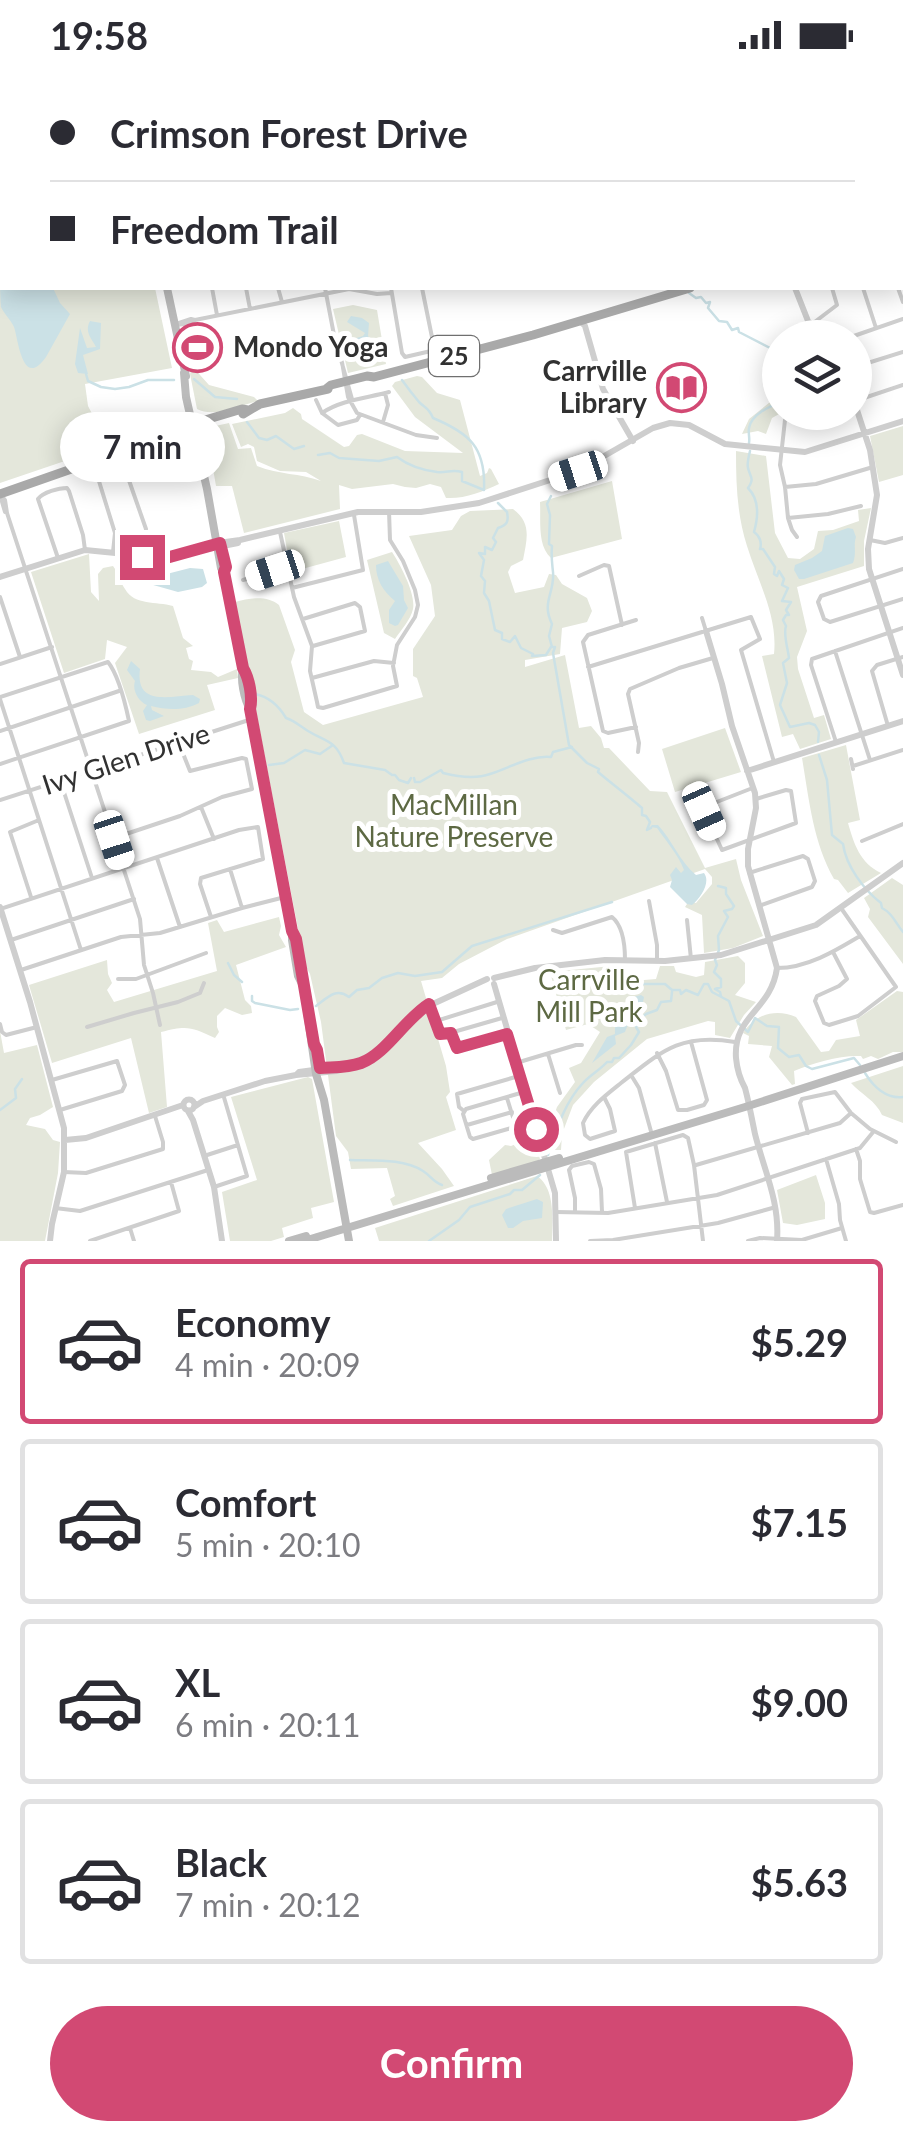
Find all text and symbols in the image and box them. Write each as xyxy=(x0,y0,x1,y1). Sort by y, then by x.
text: 19:58 xyxy=(50,12,148,58)
text: Crimson Forest Drive xyxy=(110,110,468,156)
text: Freedom Trail xyxy=(110,206,339,252)
map controls xyxy=(762,320,872,430)
button: layers xyxy=(762,320,872,430)
sports icon: Mondo Yoga xyxy=(172,321,224,373)
place label: Mondo Yoga xyxy=(233,329,389,363)
road number: 25 xyxy=(429,336,479,376)
place label: Carrville Library xyxy=(543,353,647,419)
library icon: Carrville Library xyxy=(656,361,708,413)
callout: 7 min xyxy=(59,412,224,482)
text: 7 min xyxy=(103,427,182,466)
car xyxy=(545,447,611,495)
route end xyxy=(120,535,165,580)
car xyxy=(242,546,308,594)
street label: Ivy Glen Drive xyxy=(38,715,214,801)
car xyxy=(678,777,730,845)
park label: MacMillan Nature Preserve xyxy=(355,787,553,853)
car xyxy=(90,807,138,873)
park label: Carrville Mill Park xyxy=(535,962,644,1028)
route start xyxy=(514,1107,559,1152)
icon: car xyxy=(55,1297,145,1387)
text: Economy xyxy=(175,1299,330,1345)
text: $5.29 xyxy=(751,1319,848,1365)
text: 4 min · 20:09 xyxy=(175,1345,361,1384)
icon: car xyxy=(55,1477,145,1567)
text: Comfort xyxy=(175,1479,316,1525)
text: $7.15 xyxy=(751,1499,848,1545)
text: 5 min · 20:10 xyxy=(175,1525,361,1564)
icon: car xyxy=(55,1657,145,1747)
text: XL xyxy=(175,1659,220,1705)
text: $9.00 xyxy=(751,1679,848,1725)
text: 6 min · 20:11 xyxy=(175,1705,361,1744)
icon: car xyxy=(55,1837,145,1927)
text: Black xyxy=(175,1839,267,1885)
text: $5.63 xyxy=(751,1859,848,1905)
text: 7 min · 20:12 xyxy=(175,1885,361,1924)
button: Confirm xyxy=(50,2006,853,2121)

